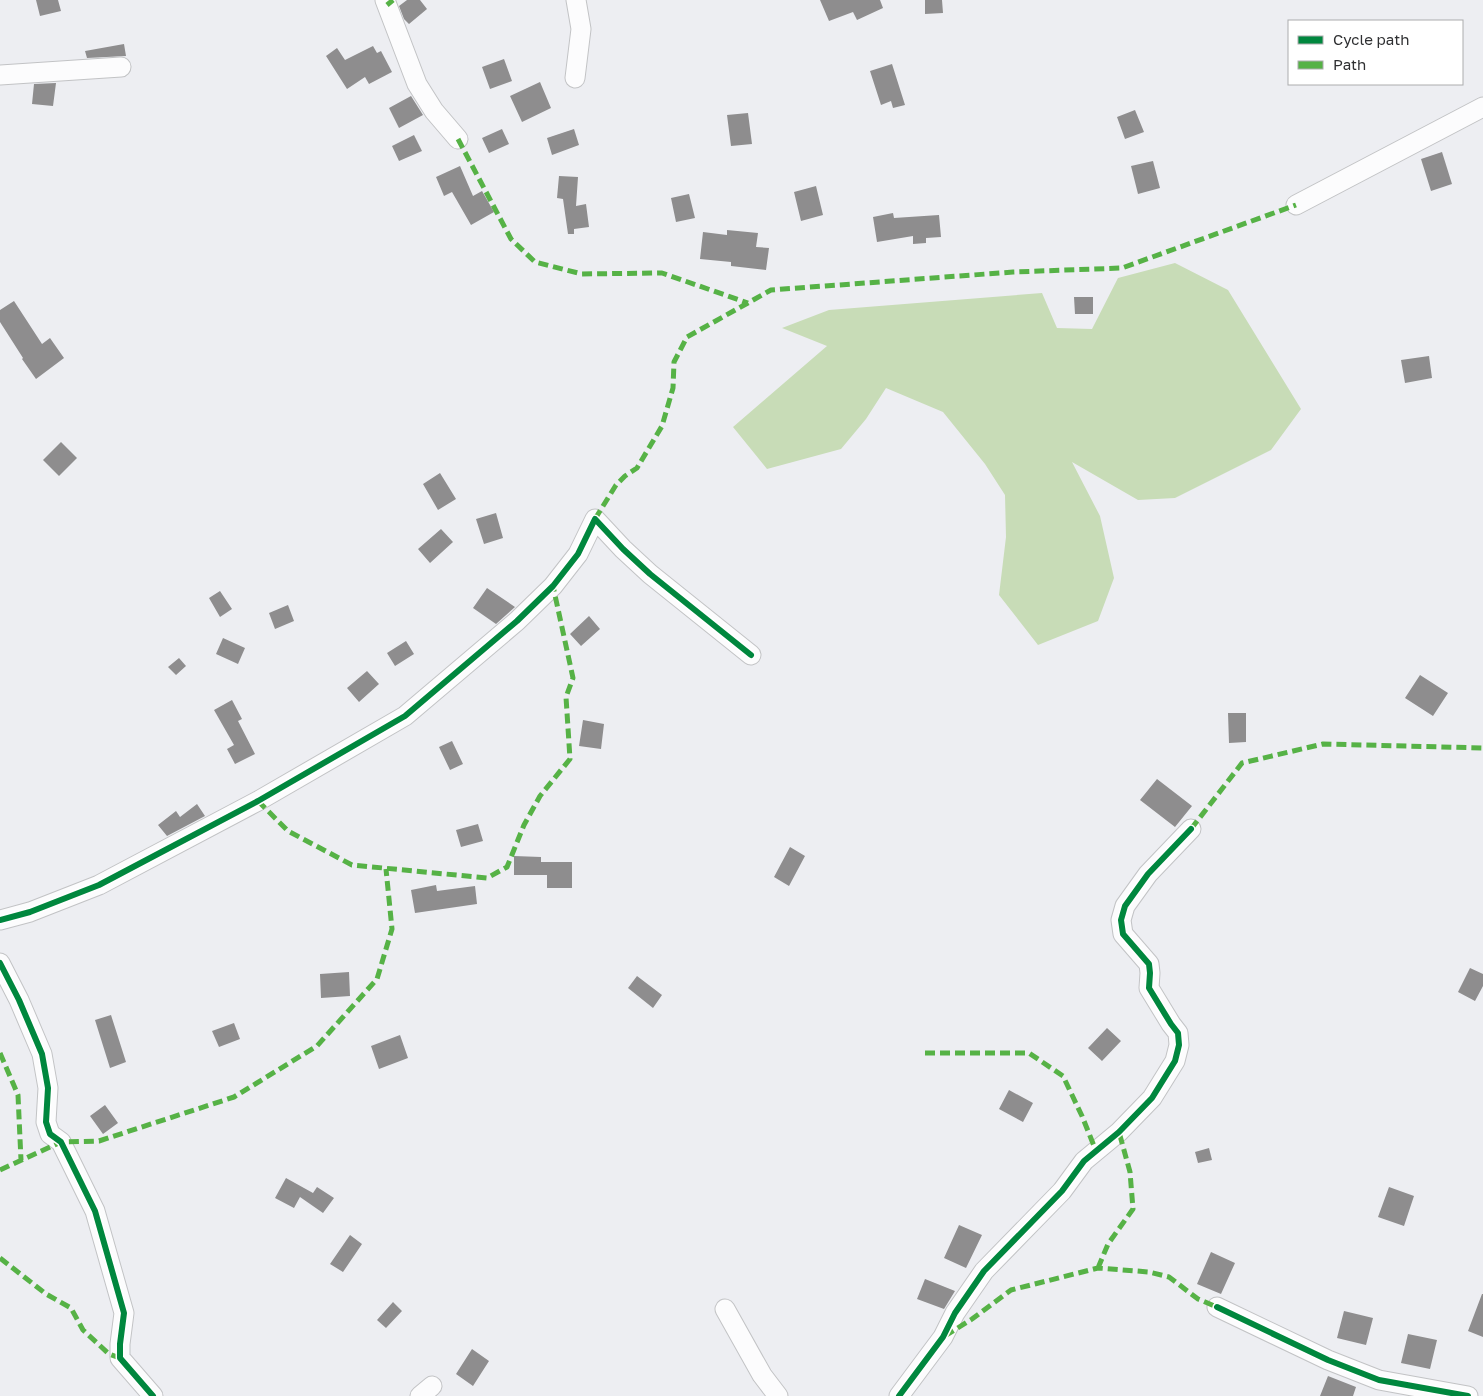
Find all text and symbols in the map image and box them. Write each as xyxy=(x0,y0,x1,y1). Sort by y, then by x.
legend xyxy=(1288,20,1463,85)
text: Cycle path xyxy=(1333,30,1409,48)
text: Path xyxy=(1333,55,1366,73)

